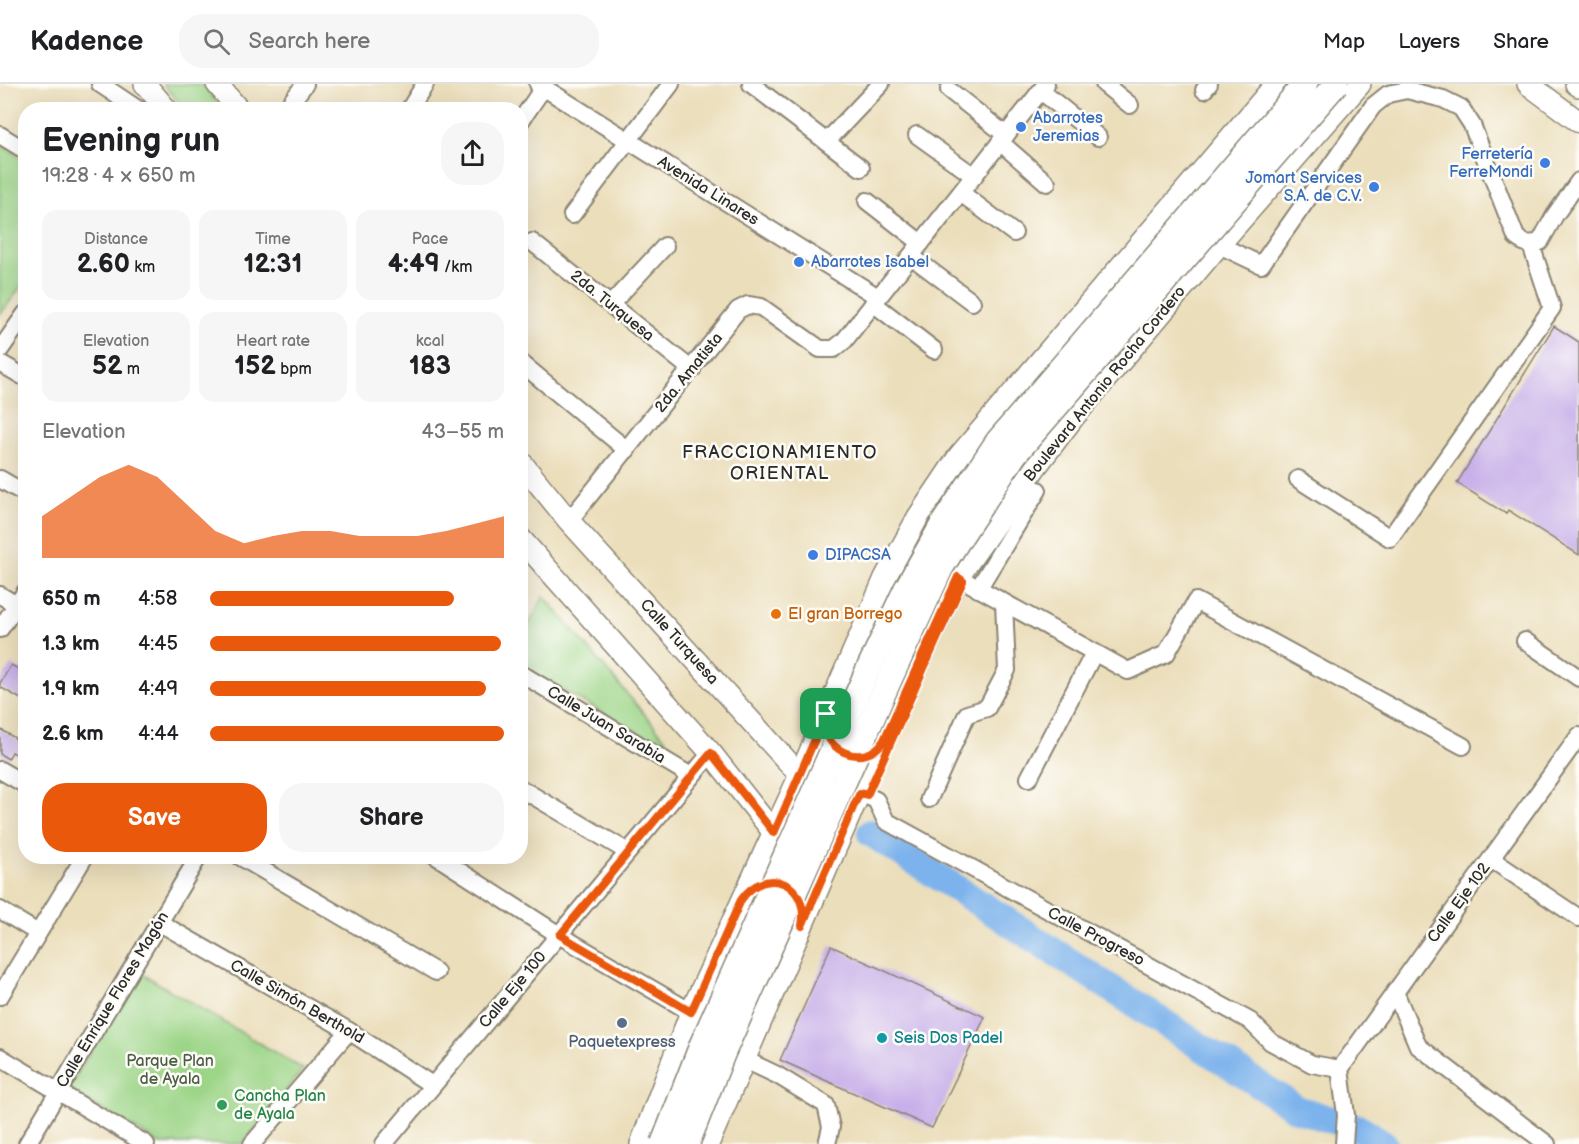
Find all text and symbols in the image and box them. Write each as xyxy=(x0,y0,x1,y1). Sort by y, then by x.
search box xyxy=(179,14,599,68)
text: Kadence xyxy=(30,25,143,58)
icon: search xyxy=(200,25,233,58)
text: Search here xyxy=(248,28,370,55)
text: Map xyxy=(1323,29,1365,54)
text: Layers xyxy=(1398,29,1460,54)
text: Share xyxy=(1493,29,1549,54)
place label: Abarrotes Jeremias xyxy=(1033,109,1103,146)
marker: Abarrotes Jeremias xyxy=(1014,120,1028,134)
text: Evening run xyxy=(42,121,220,161)
button: share xyxy=(441,122,504,185)
place label: Ferretería FerreMondi xyxy=(1449,145,1533,182)
street label: Avenida Linares xyxy=(654,152,762,230)
marker: Ferretería FerreMondi xyxy=(1538,156,1552,170)
text: 19:28 · 4 × 650 m xyxy=(42,164,196,188)
place label: Jomart Services S.A. de C.V. xyxy=(1245,169,1362,206)
marker: Jomart Services S.A. de C.V. xyxy=(1367,180,1381,194)
text: Distance xyxy=(84,230,148,249)
text: Time xyxy=(255,230,291,249)
text: Pace xyxy=(412,230,448,249)
text: 2.60 xyxy=(77,249,130,280)
text: 12:31 xyxy=(244,249,302,280)
text: 4:49 xyxy=(388,249,440,280)
place label: Abarrotes Isabel xyxy=(811,253,929,272)
marker: Abarrotes Isabel xyxy=(792,255,806,269)
text: km xyxy=(130,258,155,277)
text: /km xyxy=(440,258,472,277)
street label: 2da. Turquesa xyxy=(566,266,658,346)
street label: Boulevard Antonio Rocha Cordero xyxy=(1020,282,1190,486)
street label: 2da. Amatista xyxy=(651,329,727,417)
text: Elevation xyxy=(83,332,149,351)
text: Heart rate xyxy=(236,332,310,351)
text: kcal xyxy=(416,332,444,351)
text: 52 xyxy=(92,351,123,382)
text: 152 xyxy=(234,351,276,382)
text: 183 xyxy=(409,351,451,382)
text: m xyxy=(123,360,140,379)
text: bpm xyxy=(276,360,312,379)
text: Elevation xyxy=(42,420,125,444)
text: 43–55 m xyxy=(421,420,504,444)
district label: FRACCIONAMIENTO ORIENTAL xyxy=(682,442,878,484)
place label: DIPACSA xyxy=(825,546,891,565)
marker: DIPACSA xyxy=(806,548,820,562)
text: 650 m xyxy=(42,587,101,611)
text: 4:58 xyxy=(138,587,177,611)
street label: Calle Turquesa xyxy=(636,595,722,689)
place label: El gran Borrego xyxy=(788,605,903,624)
marker: El gran Borrego xyxy=(769,607,783,621)
text: 1.3 km xyxy=(42,632,99,656)
text: 4:45 xyxy=(138,632,178,656)
text: 1.9 km xyxy=(42,677,99,701)
text: 4:49 xyxy=(138,677,178,701)
street label: Calle Juan Sarabia xyxy=(543,682,669,768)
pin xyxy=(800,688,851,739)
icon: arrive xyxy=(809,697,842,730)
text: 2.6 km xyxy=(42,722,103,746)
text: 4:44 xyxy=(138,722,179,746)
button: Save xyxy=(42,783,267,852)
button: Share xyxy=(279,783,504,852)
street label: Calle Eje 102 xyxy=(1424,859,1495,947)
street label: Calle Progreso xyxy=(1044,903,1148,971)
street label: Calle Enrique Flores Magón xyxy=(53,909,173,1091)
street label: Calle Eje 100 xyxy=(475,948,551,1032)
street label: Calle Simón Berthold xyxy=(226,956,368,1048)
marker: Paquetexpress xyxy=(615,1016,629,1030)
place label: Seis Dos Padel xyxy=(894,1029,1003,1048)
marker: Seis Dos Padel xyxy=(875,1031,889,1045)
place label: Paquetexpress xyxy=(568,1033,676,1052)
park label: Parque Plan de Ayala xyxy=(126,1052,214,1089)
place label: Cancha Plan de Ayala xyxy=(234,1087,326,1124)
marker: Cancha Plan de Ayala xyxy=(215,1098,229,1112)

